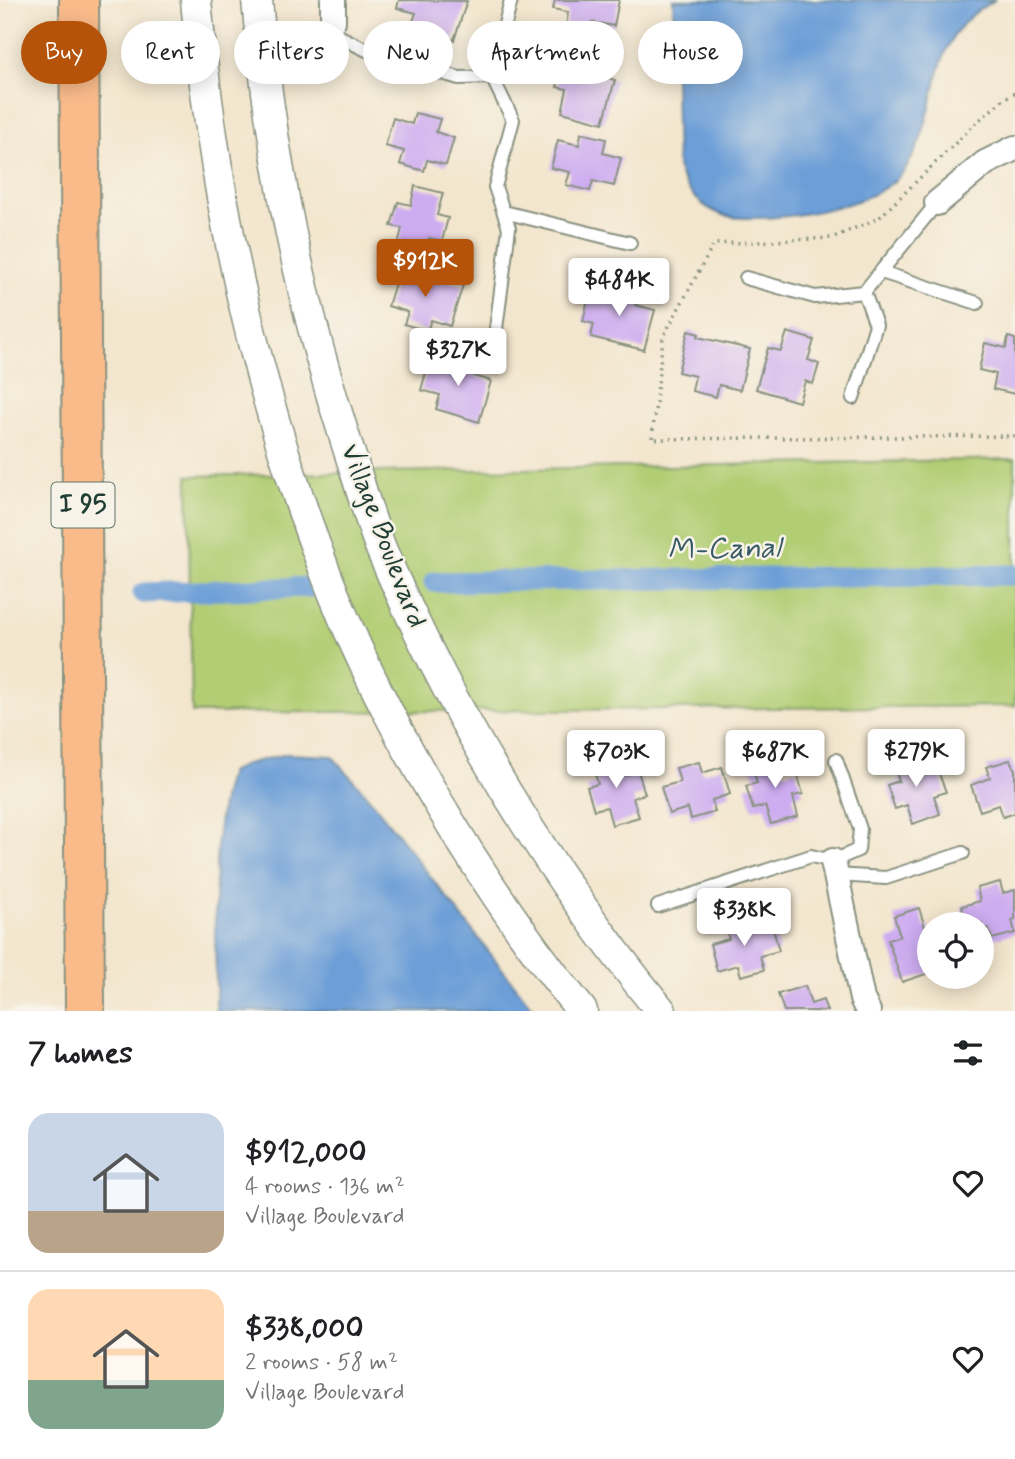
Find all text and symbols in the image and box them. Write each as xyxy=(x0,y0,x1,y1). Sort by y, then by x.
chip: Buy xyxy=(21,21,107,84)
chip: Rent xyxy=(121,21,220,84)
chip: Filters xyxy=(234,21,349,84)
chip: New xyxy=(363,21,453,84)
chip: Apartment xyxy=(467,21,624,84)
chip: House xyxy=(638,21,743,84)
pin: $912K xyxy=(376,240,474,299)
text: $912K xyxy=(393,247,457,277)
pin: $484K xyxy=(570,258,668,318)
text: $484K xyxy=(584,266,654,296)
pin: $327K xyxy=(409,328,507,388)
text: $327K xyxy=(425,336,491,366)
street label: Village Boulevard xyxy=(331,439,435,633)
road number: I 95 xyxy=(52,482,114,527)
water label: M-Canal xyxy=(667,528,785,569)
pin: $703K xyxy=(567,730,665,790)
pin: $687K xyxy=(726,730,824,790)
pin: $279K xyxy=(867,730,965,789)
text: $279K xyxy=(884,737,948,767)
text: $703K xyxy=(583,738,649,768)
text: $687K xyxy=(742,738,808,768)
pin: $338K xyxy=(695,888,793,948)
text: $338K xyxy=(713,896,775,926)
map controls xyxy=(917,912,994,989)
button: locate xyxy=(917,912,994,989)
text: 7 homes xyxy=(28,1034,133,1073)
icon: filters xyxy=(949,1034,987,1072)
text: $912,000 xyxy=(245,1133,367,1172)
icon: home xyxy=(84,1141,168,1225)
icon: heart xyxy=(949,1164,987,1202)
text: 4 rooms · 136 m² xyxy=(245,1172,405,1202)
text: Village Boulevard xyxy=(245,1202,404,1232)
text: $338,000 xyxy=(245,1309,364,1348)
icon: home xyxy=(84,1317,168,1401)
icon: heart xyxy=(949,1340,987,1378)
text: 2 rooms · 58 m² xyxy=(245,1348,398,1378)
text: Village Boulevard xyxy=(245,1378,404,1408)

